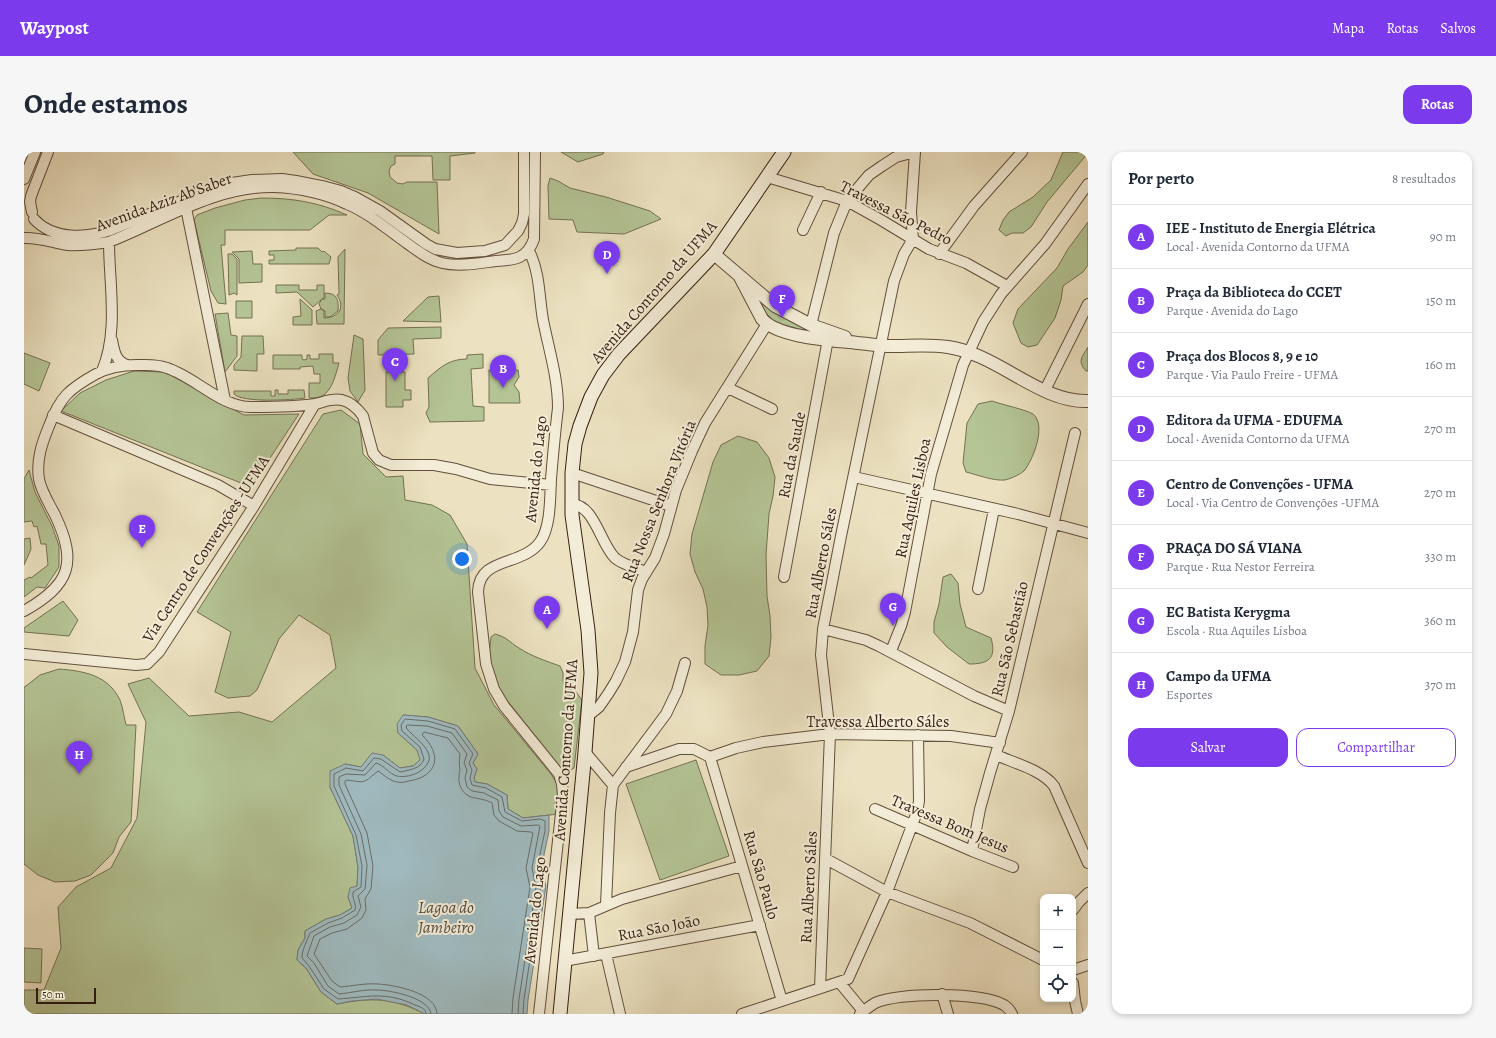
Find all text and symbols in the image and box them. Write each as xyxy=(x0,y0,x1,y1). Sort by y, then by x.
text: Waypost xyxy=(20,15,89,41)
text: Mapa xyxy=(1332,19,1364,38)
text: Rotas xyxy=(1386,19,1418,38)
text: Salvos xyxy=(1440,19,1476,38)
text: Onde estamos xyxy=(24,85,188,123)
button: Rotas xyxy=(1403,85,1472,124)
street label: Avenida Aziz Ab'Saber xyxy=(92,167,235,237)
text: Por perto xyxy=(1128,167,1194,190)
text: 8 resultados xyxy=(1392,170,1456,187)
street label: Travessa São Pedro xyxy=(836,175,956,251)
street label: Avenida Contorno da UFMA xyxy=(585,215,723,369)
text: IEE - Instituto de Energia Elétrica xyxy=(1166,218,1376,238)
text: A xyxy=(1137,228,1145,245)
text: 90 m xyxy=(1430,228,1456,245)
text: Local · Avenida Contorno da UFMA xyxy=(1166,238,1350,255)
pin: D xyxy=(594,241,620,274)
text: Praça da Biblioteca do CCET xyxy=(1166,282,1342,302)
pin: F xyxy=(769,285,795,318)
text: B xyxy=(1137,292,1145,309)
text: 150 m xyxy=(1426,292,1456,309)
text: Parque · Avenida do Lago xyxy=(1166,302,1298,319)
text: Praça dos Blocos 8, 9 e 10 xyxy=(1166,346,1318,366)
pin: C xyxy=(382,348,408,381)
pin: B xyxy=(490,355,516,388)
text: C xyxy=(1137,356,1145,373)
text: 160 m xyxy=(1425,356,1456,373)
text: Parque · Via Paulo Freire - UFMA xyxy=(1166,366,1338,383)
street label: Rua da Saude xyxy=(773,410,811,500)
text: Editora da UFMA - EDUFMA xyxy=(1166,410,1343,430)
street label: Avenida do Lago xyxy=(519,415,553,524)
street label: Rua Nossa Senhora Vitória xyxy=(616,416,702,586)
text: D xyxy=(1136,420,1146,437)
text: 270 m xyxy=(1424,420,1456,437)
text: Local · Avenida Contorno da UFMA xyxy=(1166,430,1350,447)
street label: Rua Aquiles Lisboa xyxy=(890,435,937,560)
street label: Via Centro de Convenções -UFMA xyxy=(137,451,275,648)
text: Centro de Convenções - UFMA xyxy=(1166,474,1353,494)
text: E xyxy=(1137,484,1145,501)
text: 270 m xyxy=(1424,484,1456,501)
text: Local · Via Centro de Convenções -UFMA xyxy=(1166,494,1379,511)
street label: Rua Alberto Sáles xyxy=(799,506,843,620)
pin: E xyxy=(129,515,155,548)
text: PRAÇA DO SÁ VIANA xyxy=(1166,538,1302,558)
text: F xyxy=(1138,548,1144,565)
text: 330 m xyxy=(1425,548,1456,565)
your location xyxy=(452,549,472,569)
text: Parque · Rua Nestor Ferreira xyxy=(1166,558,1315,575)
street label: Rua São Sebastião xyxy=(986,579,1034,699)
pin: G xyxy=(880,593,906,626)
pin: A xyxy=(534,596,560,629)
text: EC Batista Kerygma xyxy=(1166,602,1290,622)
text: G xyxy=(1137,612,1145,629)
text: 360 m xyxy=(1424,612,1456,629)
text: Escola · Rua Aquiles Lisboa xyxy=(1166,622,1307,639)
street label: Avenida Contorno da UFMA xyxy=(549,658,583,843)
text: Campo da UFMA xyxy=(1166,666,1271,686)
text: H xyxy=(1136,676,1146,693)
text: 370 m xyxy=(1425,676,1456,693)
text: Esportes xyxy=(1166,686,1213,703)
street label: Travessa Alberto Sáles xyxy=(807,711,949,733)
button: Salvar xyxy=(1128,728,1288,767)
button: Compartilhar xyxy=(1296,728,1456,767)
pin: H xyxy=(66,741,92,774)
street label: Travessa Bom Jesus xyxy=(888,789,1012,859)
street label: Rua São Paulo xyxy=(738,828,784,922)
street label: Rua Alberto Sáles xyxy=(795,830,823,944)
street label: Avenida do Lago xyxy=(518,856,552,965)
map controls xyxy=(1040,894,1076,1002)
button: + xyxy=(1040,894,1076,930)
water label: Lagoa do Jambeiro xyxy=(417,896,474,939)
street label: Rua São João xyxy=(616,909,702,947)
button: − xyxy=(1040,930,1076,966)
button: locate xyxy=(1040,966,1076,1002)
scale bar xyxy=(36,986,96,1005)
text: 50 m xyxy=(42,987,64,1002)

